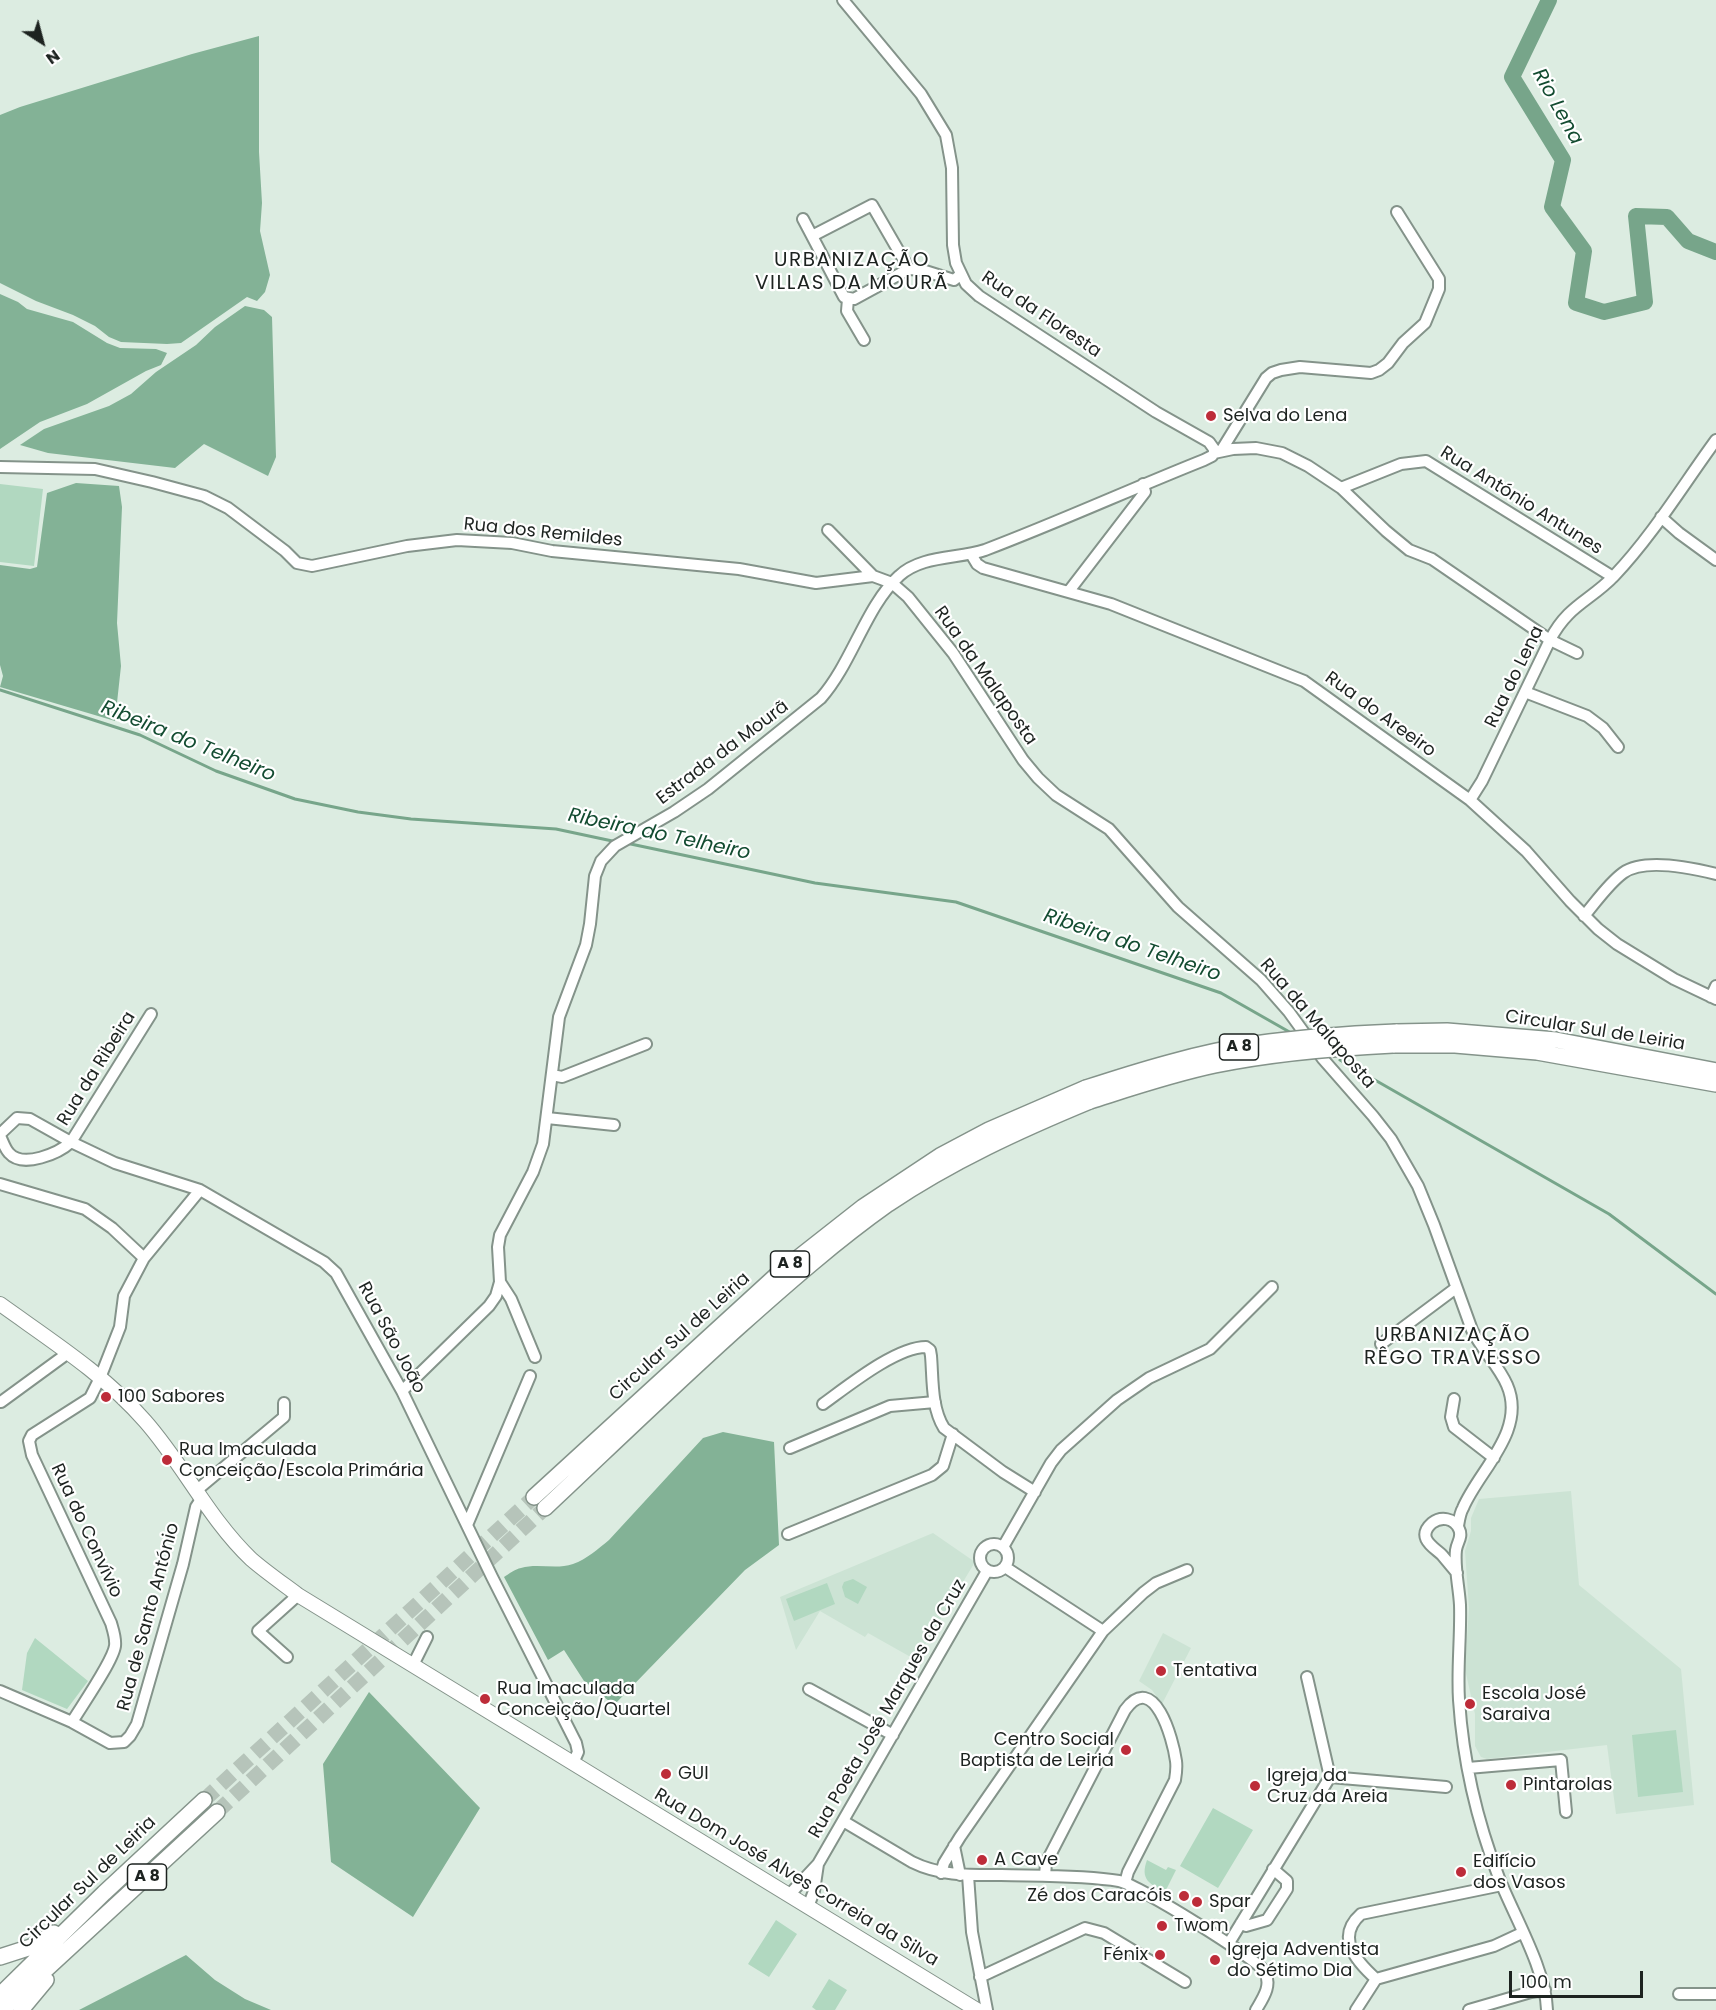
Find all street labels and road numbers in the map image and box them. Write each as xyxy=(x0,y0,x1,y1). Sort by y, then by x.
street label: Rua da Floresta xyxy=(977,267,1105,363)
street label: Rua António Antunes xyxy=(1436,442,1606,560)
street label: Rua dos Remildes xyxy=(463,514,623,552)
street label: Rua da Malaposta xyxy=(929,602,1041,750)
street label: Rua do Lena xyxy=(1481,623,1549,731)
street label: Rua do Areeiro xyxy=(1320,668,1440,762)
street label: Estrada da Mourã xyxy=(653,696,793,810)
street label: Rua da Malaposta xyxy=(1255,955,1379,1093)
street label: Circular Sul de Leiria xyxy=(1504,1006,1686,1056)
street label: Rua da Ribeira xyxy=(53,1008,141,1130)
road number: A 8 xyxy=(1220,1034,1258,1060)
road number: A 8 xyxy=(770,1251,810,1277)
street label: Circular Sul de Leiria xyxy=(605,1268,755,1406)
street label: Rua São João xyxy=(353,1279,429,1397)
street label: Rua do Convívio xyxy=(45,1461,127,1601)
street label: Rua de Santo António xyxy=(113,1521,185,1713)
street label: Rua Poeta José Marques da Cruz xyxy=(805,1576,971,1842)
street label: Rua Dom José Alves Correia da Silva xyxy=(650,1784,942,1972)
street label: Circular Sul de Leiria xyxy=(15,1812,161,1954)
road number: A 8 xyxy=(128,1864,166,1890)

